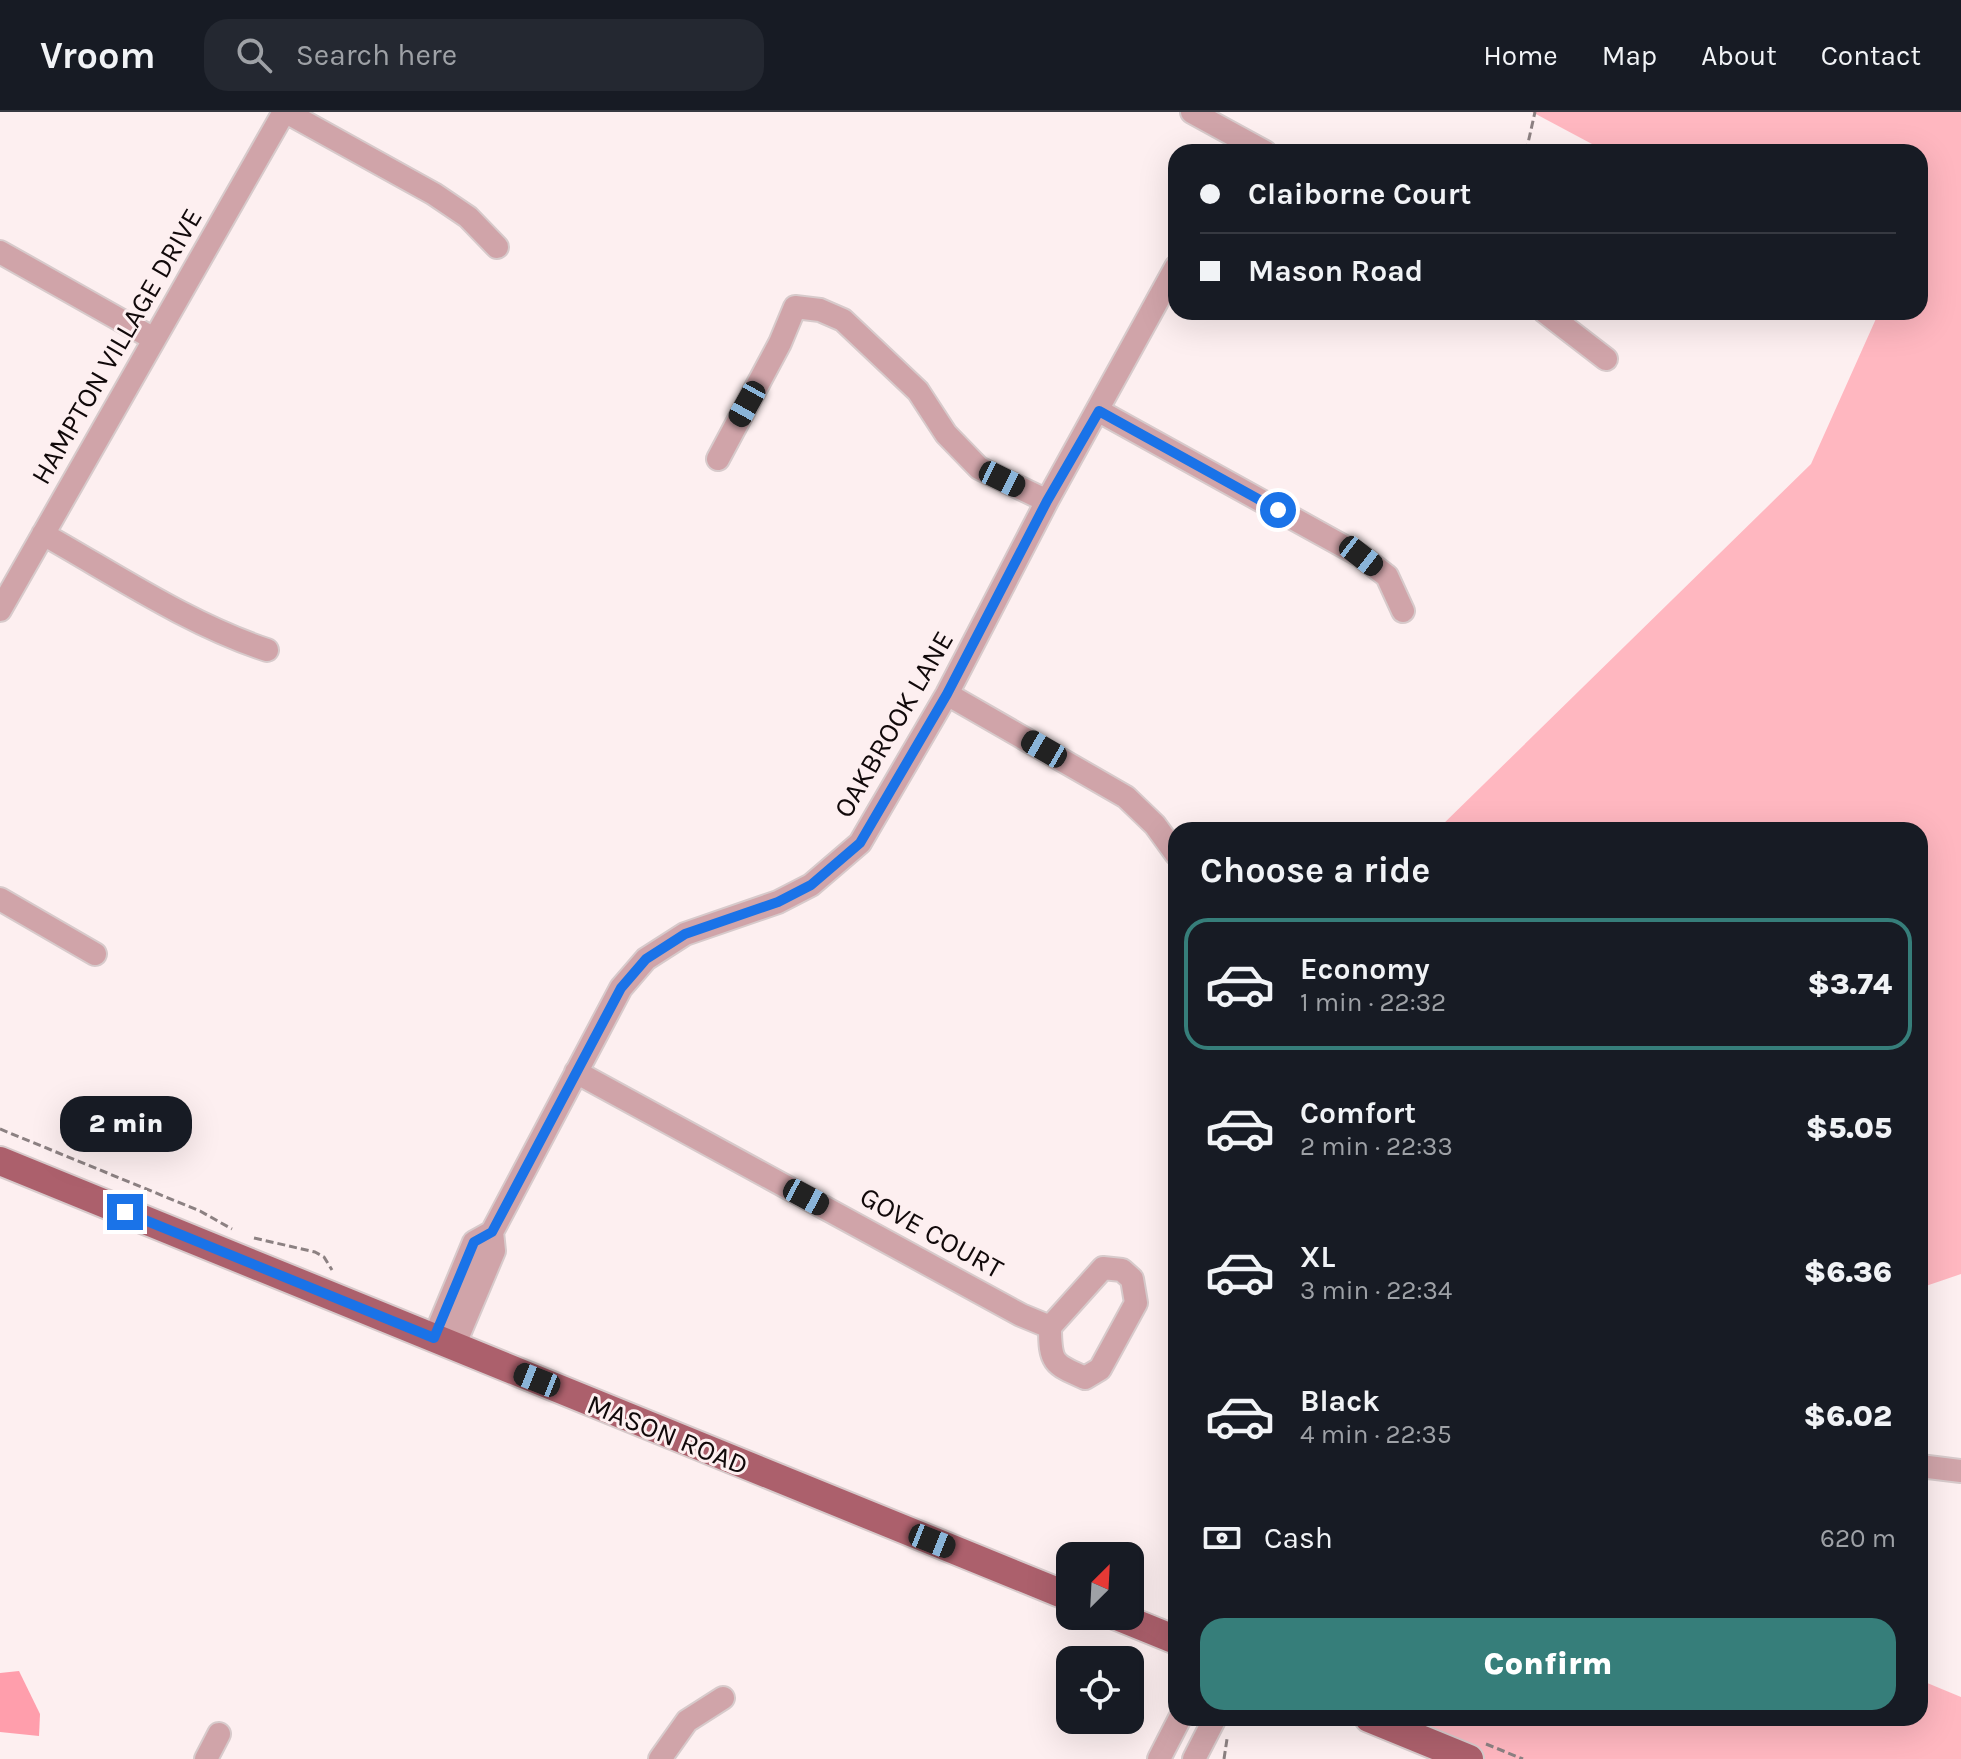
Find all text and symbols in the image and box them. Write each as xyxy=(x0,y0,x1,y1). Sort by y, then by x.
search box xyxy=(204,19,764,91)
text: Vroom xyxy=(40,33,156,78)
icon: search xyxy=(232,33,276,77)
text: Search here xyxy=(296,37,457,73)
text: Home xyxy=(1483,39,1558,72)
text: Map xyxy=(1602,39,1657,72)
text: About xyxy=(1701,39,1777,72)
text: Contact xyxy=(1821,39,1921,72)
text: Claiborne Court xyxy=(1248,176,1471,212)
street label: HAMPTON VILLAGE DRIVE xyxy=(24,202,209,490)
text: Mason Road xyxy=(1248,253,1423,289)
car xyxy=(725,377,769,431)
car xyxy=(975,458,1029,500)
route start xyxy=(1260,492,1296,528)
car xyxy=(1335,532,1387,580)
street label: OAKBROOK LANE xyxy=(827,625,960,823)
car xyxy=(1017,727,1071,771)
text: Choose a ride xyxy=(1200,849,1430,891)
icon: car xyxy=(1204,948,1276,1020)
text: Economy xyxy=(1300,951,1430,987)
text: $3.74 xyxy=(1807,966,1892,1002)
text: 1 min · 22:32 xyxy=(1300,987,1446,1018)
icon: car xyxy=(1204,1092,1276,1164)
text: Comfort xyxy=(1300,1095,1416,1131)
callout: 2 min xyxy=(59,1096,191,1152)
text: 2 min xyxy=(89,1108,163,1139)
text: $5.05 xyxy=(1806,1110,1892,1146)
text: 2 min · 22:33 xyxy=(1300,1131,1453,1162)
car xyxy=(779,1175,833,1219)
street label: GOVE COURT xyxy=(854,1180,1009,1285)
route end xyxy=(107,1194,143,1230)
icon: car xyxy=(1204,1236,1276,1308)
text: XL xyxy=(1300,1239,1335,1275)
text: $6.36 xyxy=(1804,1254,1892,1290)
text: 3 min · 22:34 xyxy=(1300,1275,1452,1306)
car xyxy=(510,1360,564,1400)
icon: car xyxy=(1204,1380,1276,1452)
text: Black xyxy=(1300,1383,1380,1419)
street label: MASON ROAD xyxy=(583,1387,753,1482)
text: $6.02 xyxy=(1803,1398,1892,1434)
text: 4 min · 22:35 xyxy=(1300,1419,1452,1450)
icon: cash xyxy=(1200,1516,1244,1560)
text: Cash xyxy=(1264,1520,1333,1556)
car xyxy=(905,1521,959,1561)
text: 620 m xyxy=(1820,1523,1896,1554)
north arrow xyxy=(1056,1542,1144,1630)
map controls xyxy=(1056,1542,1144,1734)
button: Confirm xyxy=(1200,1618,1896,1710)
button: locate xyxy=(1056,1646,1144,1734)

